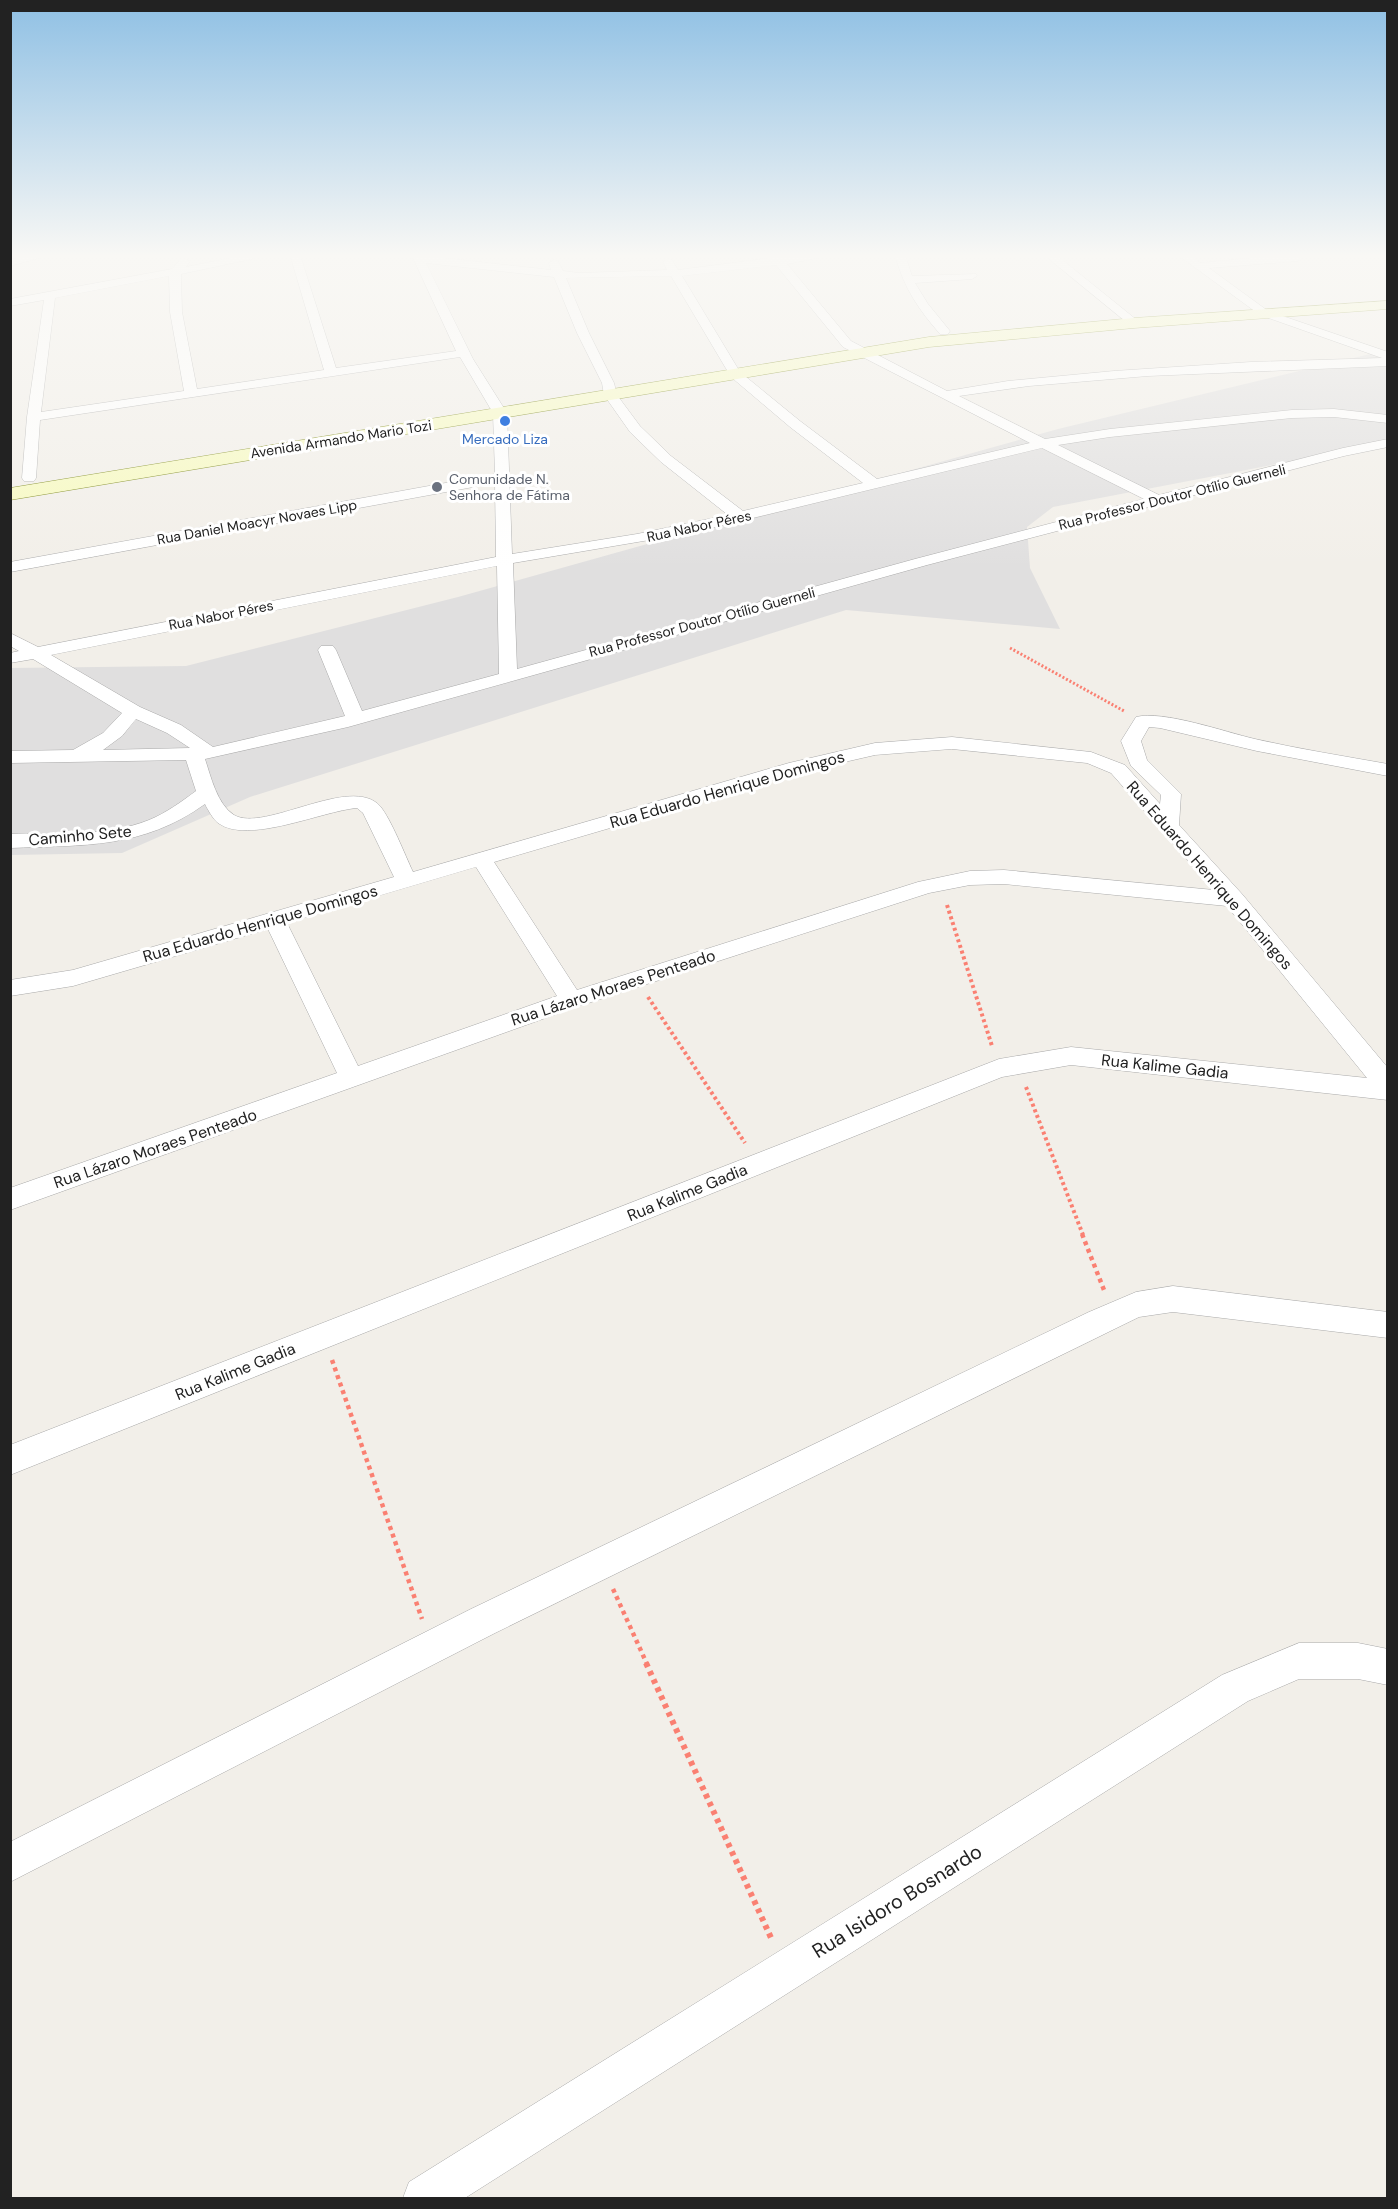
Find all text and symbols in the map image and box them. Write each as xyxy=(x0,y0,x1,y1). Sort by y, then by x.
marker: Mercado Liza xyxy=(498,414,512,428)
street label: Avenida Armando Mario Tozi xyxy=(249,416,433,462)
place label: Mercado Liza xyxy=(462,430,548,448)
street label: Rua Professor Doutor Otílio Guerneli xyxy=(1057,460,1287,534)
place label: Comunidade N. Senhora de Fátima xyxy=(449,470,570,504)
marker: Comunidade N. Senhora de Fátima xyxy=(430,480,444,494)
street label: Rua Daniel Moacyr Novaes Lipp xyxy=(156,495,359,548)
street label: Rua Nabor Péres xyxy=(645,506,753,546)
street label: Rua Professor Doutor Otílio Guerneli xyxy=(587,583,817,661)
street label: Rua Nabor Péres xyxy=(167,596,275,634)
street label: Rua Eduardo Henrique Domingos xyxy=(607,746,847,833)
street label: Rua Eduardo Henrique Domingos xyxy=(1122,777,1297,974)
street label: Caminho Sete xyxy=(28,821,133,850)
street label: Rua Eduardo Henrique Domingos xyxy=(140,880,380,967)
street label: Rua Lázaro Moraes Penteado xyxy=(508,944,718,1030)
street label: Rua Kalime Gadia xyxy=(1100,1049,1230,1084)
street label: Rua Lázaro Moraes Penteado xyxy=(51,1104,260,1193)
street label: Rua Kalime Gadia xyxy=(624,1159,750,1226)
street label: Rua Kalime Gadia xyxy=(172,1338,298,1405)
street label: Rua Isidoro Bosnardo xyxy=(807,1838,987,1964)

